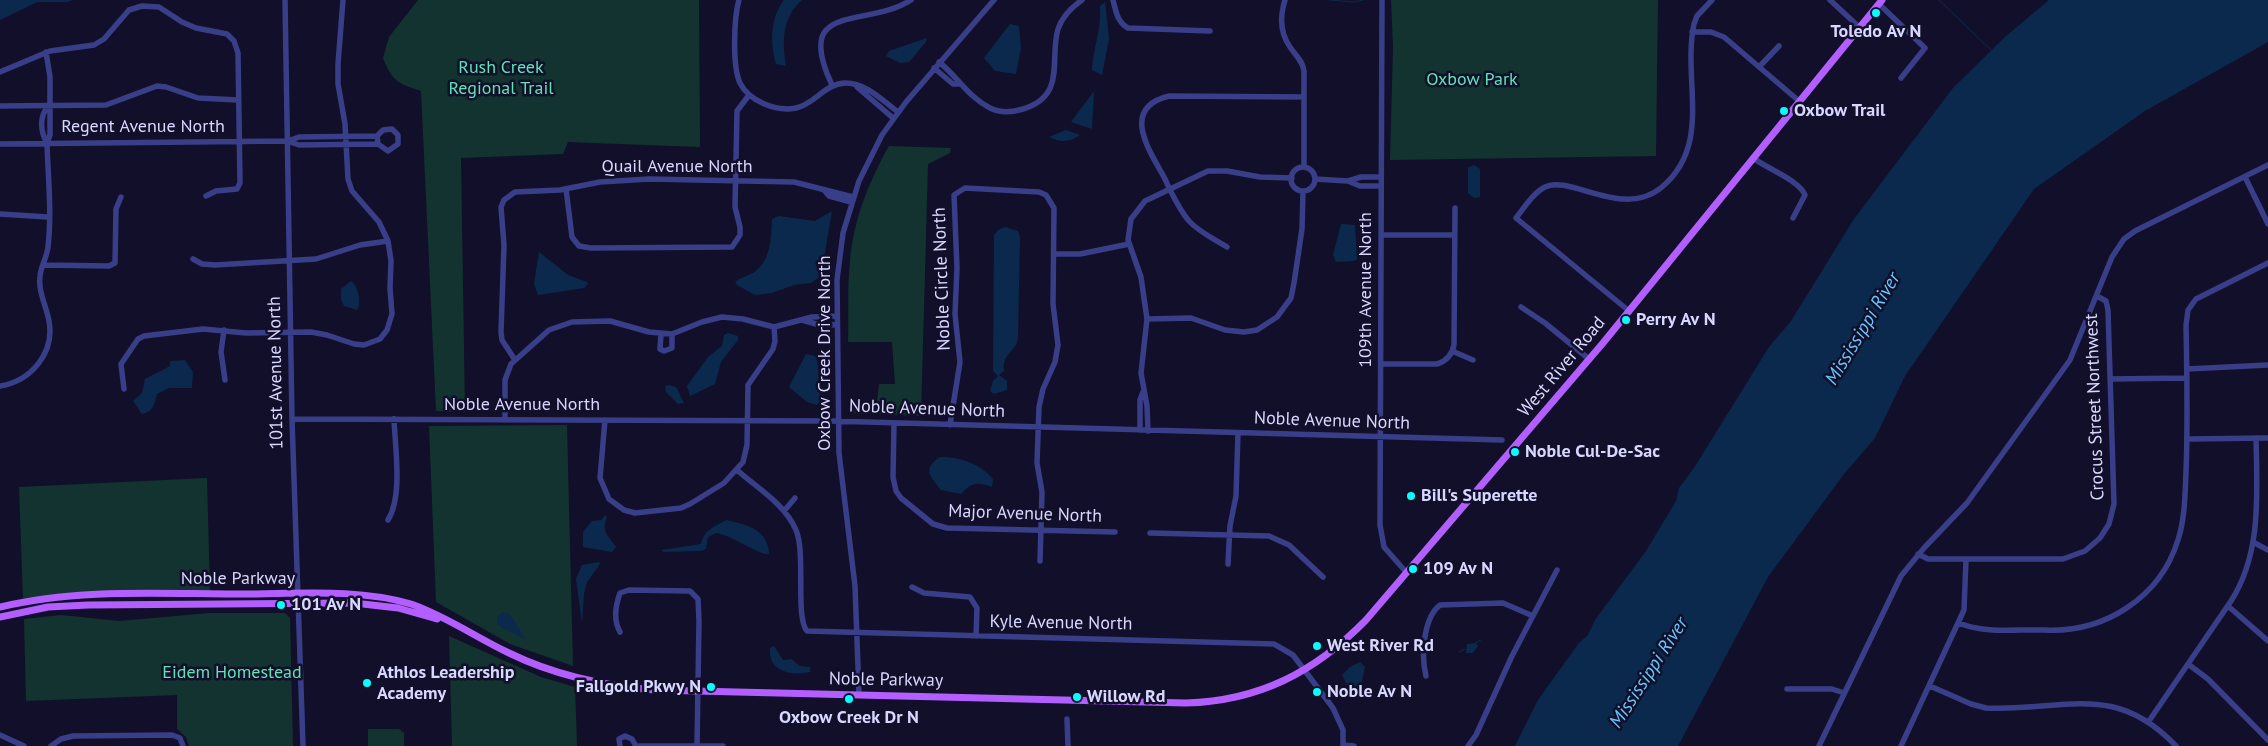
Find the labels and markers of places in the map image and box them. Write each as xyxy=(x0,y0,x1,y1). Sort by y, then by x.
marker: Toledo Av N xyxy=(1870,7,1882,19)
place label: Toledo Av N xyxy=(1831,21,1921,43)
place label: Oxbow Trail xyxy=(1794,100,1885,122)
marker: Oxbow Trail xyxy=(1778,105,1790,117)
place label: Perry Av N xyxy=(1636,309,1715,331)
marker: Perry Av N xyxy=(1620,314,1632,326)
place label: Noble Cul-De-Sac xyxy=(1525,441,1660,463)
marker: Noble Cul-De-Sac xyxy=(1509,446,1521,458)
place label: Bill's Superette xyxy=(1421,485,1538,507)
marker: Bill's Superette xyxy=(1405,490,1417,502)
place label: 109 Av N xyxy=(1423,558,1493,580)
marker: 109 Av N xyxy=(1407,563,1419,575)
place label: 101 Av N xyxy=(291,594,361,616)
marker: 101 Av N xyxy=(275,599,287,611)
place label: West River Rd xyxy=(1327,635,1434,657)
marker: West River Rd xyxy=(1311,640,1323,652)
place label: Athlos Leadership Academy xyxy=(377,662,514,704)
place label: Fallgold Pkwy N xyxy=(576,676,701,698)
marker: Athlos Leadership Academy xyxy=(361,677,373,689)
marker: Fallgold Pkwy N xyxy=(705,681,717,693)
place label: Noble Av N xyxy=(1327,681,1412,703)
place label: Willow Rd xyxy=(1087,686,1166,708)
marker: Noble Av N xyxy=(1311,686,1323,698)
marker: Willow Rd xyxy=(1071,691,1083,703)
marker: Oxbow Creek Dr N xyxy=(843,693,855,705)
place label: Oxbow Creek Dr N xyxy=(779,707,919,729)

